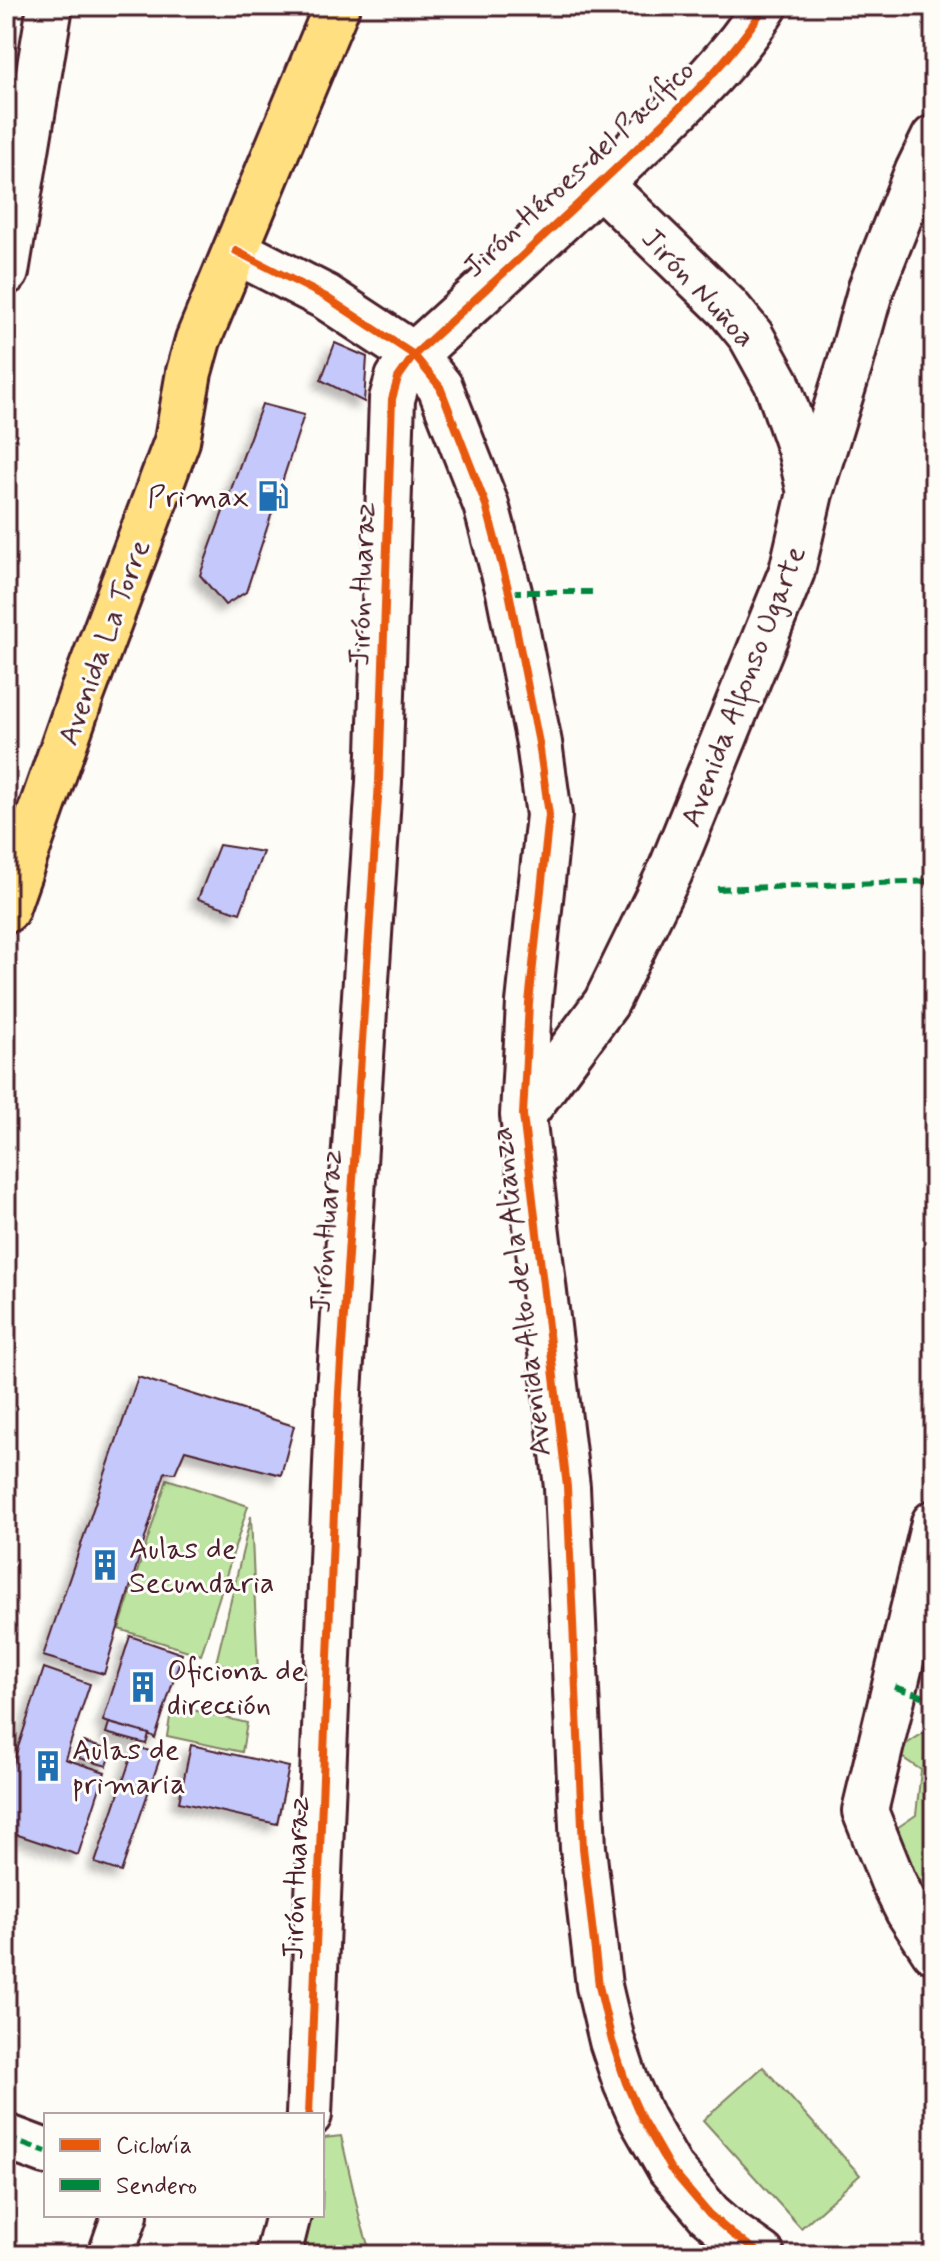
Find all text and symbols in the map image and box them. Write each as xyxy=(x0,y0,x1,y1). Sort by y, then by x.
street label: Jirón Héroes del Pacífico xyxy=(455,52,703,287)
street label: Jirón Nuñoa xyxy=(632,220,764,356)
place label: Primax xyxy=(148,478,249,517)
fuel station icon: Primax xyxy=(256,479,290,513)
street label: Jirón Huaraz xyxy=(340,501,385,667)
street label: Avenida La Torre xyxy=(49,534,160,751)
street label: Avenida Alfonso Ugarte xyxy=(672,540,817,833)
street label: Avenida Alto de la Alianza xyxy=(482,1125,561,1459)
street label: Jirón Huaraz xyxy=(301,1148,352,1314)
place label: Aulas de Secundaria xyxy=(129,1530,274,1603)
building icon: Aulas de Secundaria xyxy=(88,1548,122,1582)
place label: Oficiona de dirección xyxy=(167,1652,306,1725)
building icon: Oficiona de dirección xyxy=(126,1670,160,1704)
place label: Aulas de primaria xyxy=(72,1731,186,1804)
building icon: Aulas de primaria xyxy=(31,1749,65,1783)
street label: Jirón Huaraz xyxy=(274,1795,319,1961)
legend xyxy=(44,2113,324,2217)
text: Ciclovía xyxy=(116,2131,192,2162)
text: Sendero xyxy=(116,2171,197,2202)

